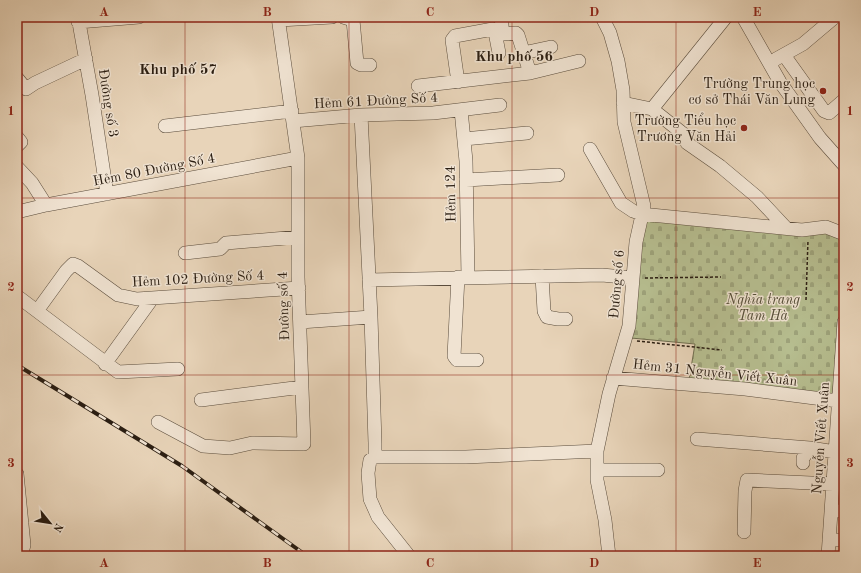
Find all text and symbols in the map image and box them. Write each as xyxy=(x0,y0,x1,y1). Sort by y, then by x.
text: A xyxy=(99,6,109,19)
text: B xyxy=(262,6,272,19)
text: C xyxy=(426,6,434,19)
text: D xyxy=(589,6,599,19)
text: E xyxy=(753,6,762,19)
district label: Khu phố 56 xyxy=(475,49,553,65)
district label: Khu phố 57 xyxy=(139,62,217,78)
street label: Đường số 3 xyxy=(96,68,121,138)
place label: Trường Trung học cơ sở Thái Văn Lung xyxy=(688,77,815,107)
marker: Trường Trung học cơ sở Thái Văn Lung xyxy=(818,86,828,96)
street label: Hẻm 61 Đường Số 4 xyxy=(313,90,439,111)
text: 1 xyxy=(7,105,15,118)
text: 1 xyxy=(846,105,854,118)
place label: Trường Tiểu học Trương Văn Hải xyxy=(635,112,736,144)
marker: Trường Tiểu học Trương Văn Hải xyxy=(739,123,749,133)
street label: Hẻm 80 Đường Số 4 xyxy=(92,150,217,189)
street label: Hẻm 124 xyxy=(444,165,458,223)
street label: Đường số 6 xyxy=(606,249,627,319)
street label: Hẻm 102 Đường Số 4 xyxy=(131,268,265,289)
street label: Đường số 4 xyxy=(275,271,292,341)
text: 2 xyxy=(7,281,15,294)
text: 2 xyxy=(846,281,854,294)
park label: Nghĩa trang Tam Hà xyxy=(725,293,800,323)
street label: Hẻm 31 Nguyễn Viết Xuân xyxy=(632,356,798,389)
street label: Nguyễn Viết Xuân xyxy=(809,381,832,495)
text: 3 xyxy=(7,457,15,470)
text: 3 xyxy=(846,457,854,470)
north arrow xyxy=(30,503,70,543)
text: N xyxy=(50,521,64,534)
text: A xyxy=(99,557,109,570)
text: B xyxy=(262,557,272,570)
text: C xyxy=(426,557,434,570)
text: D xyxy=(589,557,599,570)
text: E xyxy=(753,557,762,570)

